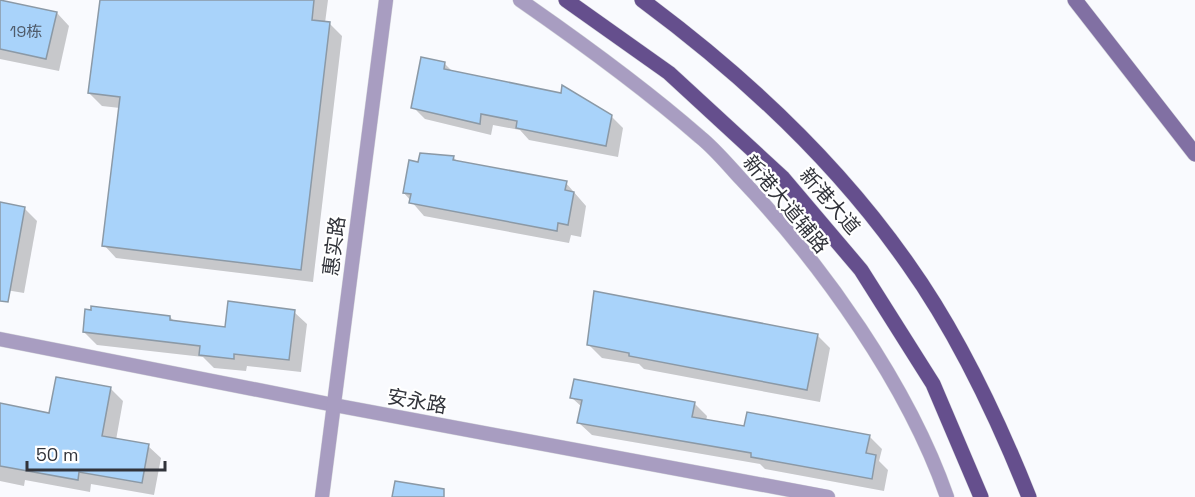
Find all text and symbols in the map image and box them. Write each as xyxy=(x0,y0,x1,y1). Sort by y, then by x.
house number: 19栋 xyxy=(10,21,42,42)
street label: 新港大道辅路 xyxy=(737,150,835,258)
street label: 新港大道 xyxy=(794,162,866,240)
street label: 惠实路 xyxy=(317,215,351,277)
street label: 安永路 xyxy=(385,383,449,419)
scale bar xyxy=(27,434,165,472)
text: 50 m xyxy=(36,443,78,466)

